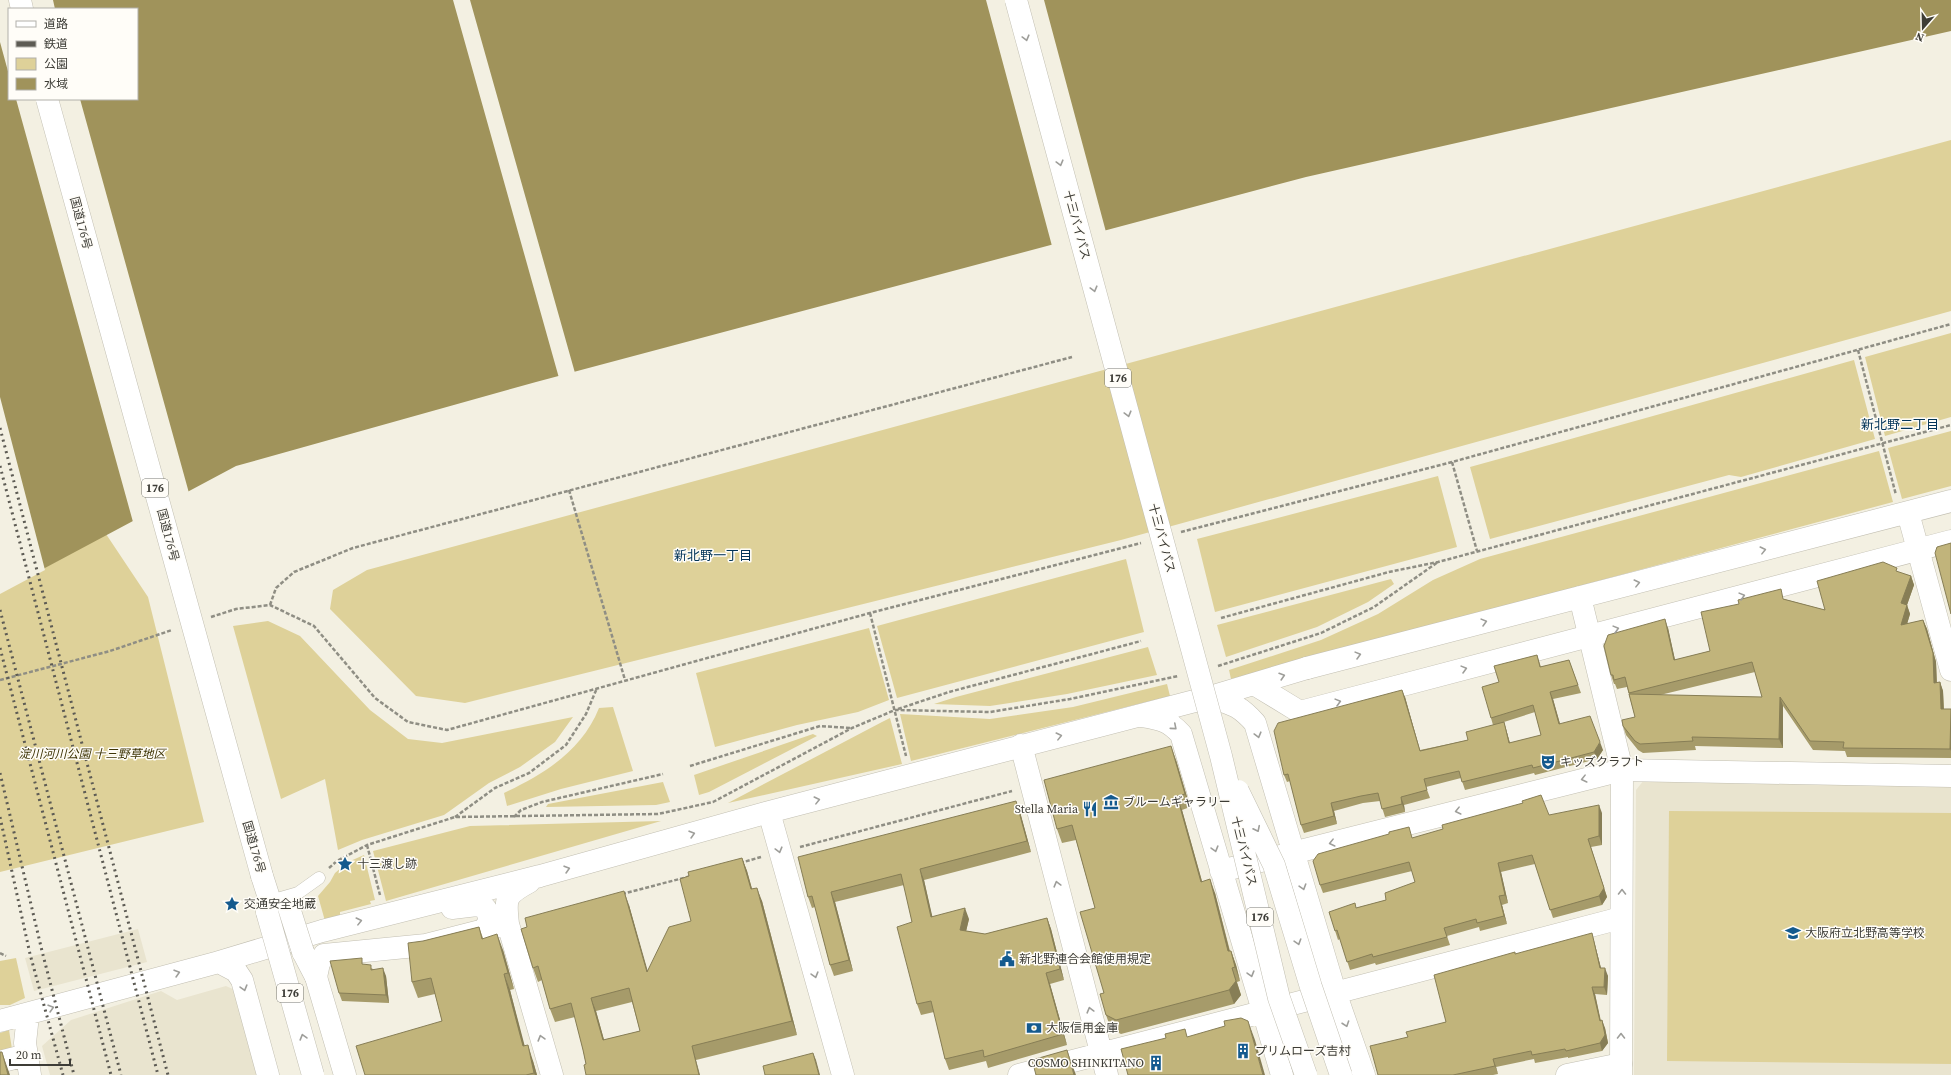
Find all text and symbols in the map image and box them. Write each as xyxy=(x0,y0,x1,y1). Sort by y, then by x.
legend xyxy=(8,8,138,100)
north arrow xyxy=(1903,8,1943,48)
text: 道路 xyxy=(44,16,68,32)
text: N xyxy=(1913,29,1926,45)
one-way arrow xyxy=(1021,34,1030,41)
text: 鉄道 xyxy=(44,36,68,52)
text: 公園 xyxy=(44,56,68,72)
text: 水域 xyxy=(44,76,68,92)
one-way arrow xyxy=(1055,159,1064,166)
street label: 十三バイパス xyxy=(1060,188,1094,262)
street label: 国道176号 xyxy=(66,195,96,251)
one-way arrow xyxy=(1089,285,1098,292)
road number: 176 xyxy=(1105,369,1131,387)
one-way arrow xyxy=(1123,410,1132,417)
district label: 新北野二丁目 xyxy=(1861,416,1939,433)
road number: 176 xyxy=(142,479,168,497)
street label: 十三バイパス xyxy=(1145,501,1179,575)
street label: 国道176号 xyxy=(153,507,183,563)
district label: 新北野一丁目 xyxy=(674,547,752,564)
one-way arrow xyxy=(1760,547,1766,555)
one-way arrow xyxy=(1634,579,1640,587)
one-way arrow xyxy=(1738,592,1745,601)
one-way arrow xyxy=(1481,619,1487,627)
one-way arrow xyxy=(1613,625,1620,633)
one-way arrow xyxy=(1354,651,1361,660)
one-way arrow xyxy=(1460,665,1467,674)
one-way arrow xyxy=(1278,672,1285,681)
one-way arrow xyxy=(1335,699,1341,707)
one-way arrow xyxy=(1169,723,1177,730)
one-way arrow xyxy=(1253,731,1262,738)
one-way arrow xyxy=(1056,732,1062,740)
park label: 淀川河川公園 十三野草地区 xyxy=(19,746,167,762)
theatre icon: キッズクラフト xyxy=(1539,753,1557,771)
place label: キッズクラフト xyxy=(1560,754,1644,770)
one-way arrow xyxy=(1581,775,1587,783)
museum icon: ブルームギャラリー xyxy=(1102,793,1120,811)
place label: ブルームギャラリー xyxy=(1123,794,1231,810)
one-way arrow xyxy=(814,796,821,804)
restaurant icon: Stella Maria xyxy=(1081,800,1099,818)
place label: Stella Maria xyxy=(1015,801,1079,817)
one-way arrow xyxy=(1455,807,1461,815)
street label: 十三バイパス xyxy=(1228,814,1260,888)
street label: 国道176号 xyxy=(239,819,269,875)
one-way arrow xyxy=(1252,825,1260,832)
one-way arrow xyxy=(688,830,695,839)
one-way arrow xyxy=(1329,838,1336,847)
one-way arrow xyxy=(1210,845,1219,852)
one-way arrow xyxy=(775,846,783,853)
place icon: 十三渡し跡 xyxy=(336,855,354,873)
place label: 十三渡し跡 xyxy=(357,856,417,872)
one-way arrow xyxy=(563,865,570,874)
one-way arrow xyxy=(1053,881,1062,888)
one-way arrow xyxy=(1298,883,1307,890)
one-way arrow xyxy=(1618,889,1626,895)
place icon: 交通安全地蔵 xyxy=(223,895,241,913)
place label: 交通安全地蔵 xyxy=(244,896,316,912)
road number: 176 xyxy=(1247,908,1273,926)
one-way arrow xyxy=(356,918,363,926)
school or university icon: 大阪府立北野高等学校 xyxy=(1784,924,1802,942)
place label: 大阪府立北野高等学校 xyxy=(1805,925,1925,941)
one-way arrow xyxy=(1293,939,1302,946)
public building icon: 新北野連合会館使用規定 xyxy=(998,950,1016,968)
place label: 新北野連合会館使用規定 xyxy=(1019,951,1151,967)
one-way arrow xyxy=(173,969,180,978)
one-way arrow xyxy=(1247,971,1255,977)
one-way arrow xyxy=(810,972,818,978)
road number: 176 xyxy=(277,984,303,1002)
one-way arrow xyxy=(239,985,248,992)
one-way arrow xyxy=(48,1004,55,1013)
one-way arrow xyxy=(1086,1007,1095,1014)
bank icon: 大阪信用金庫 xyxy=(1025,1019,1043,1037)
place label: 大阪信用金庫 xyxy=(1046,1020,1118,1036)
one-way arrow xyxy=(1341,1020,1350,1027)
one-way arrow xyxy=(1617,1033,1625,1039)
one-way arrow xyxy=(299,1034,308,1041)
one-way arrow xyxy=(537,1034,546,1041)
scale bar xyxy=(10,1041,70,1067)
building icon: プリムローズ吉村 xyxy=(1234,1042,1252,1060)
place label: プリムローズ吉村 xyxy=(1255,1043,1351,1059)
text: 20 m xyxy=(16,1047,42,1063)
building icon: COSMO SHINKITANO xyxy=(1147,1054,1165,1072)
place label: COSMO SHINKITANO xyxy=(1028,1055,1144,1071)

